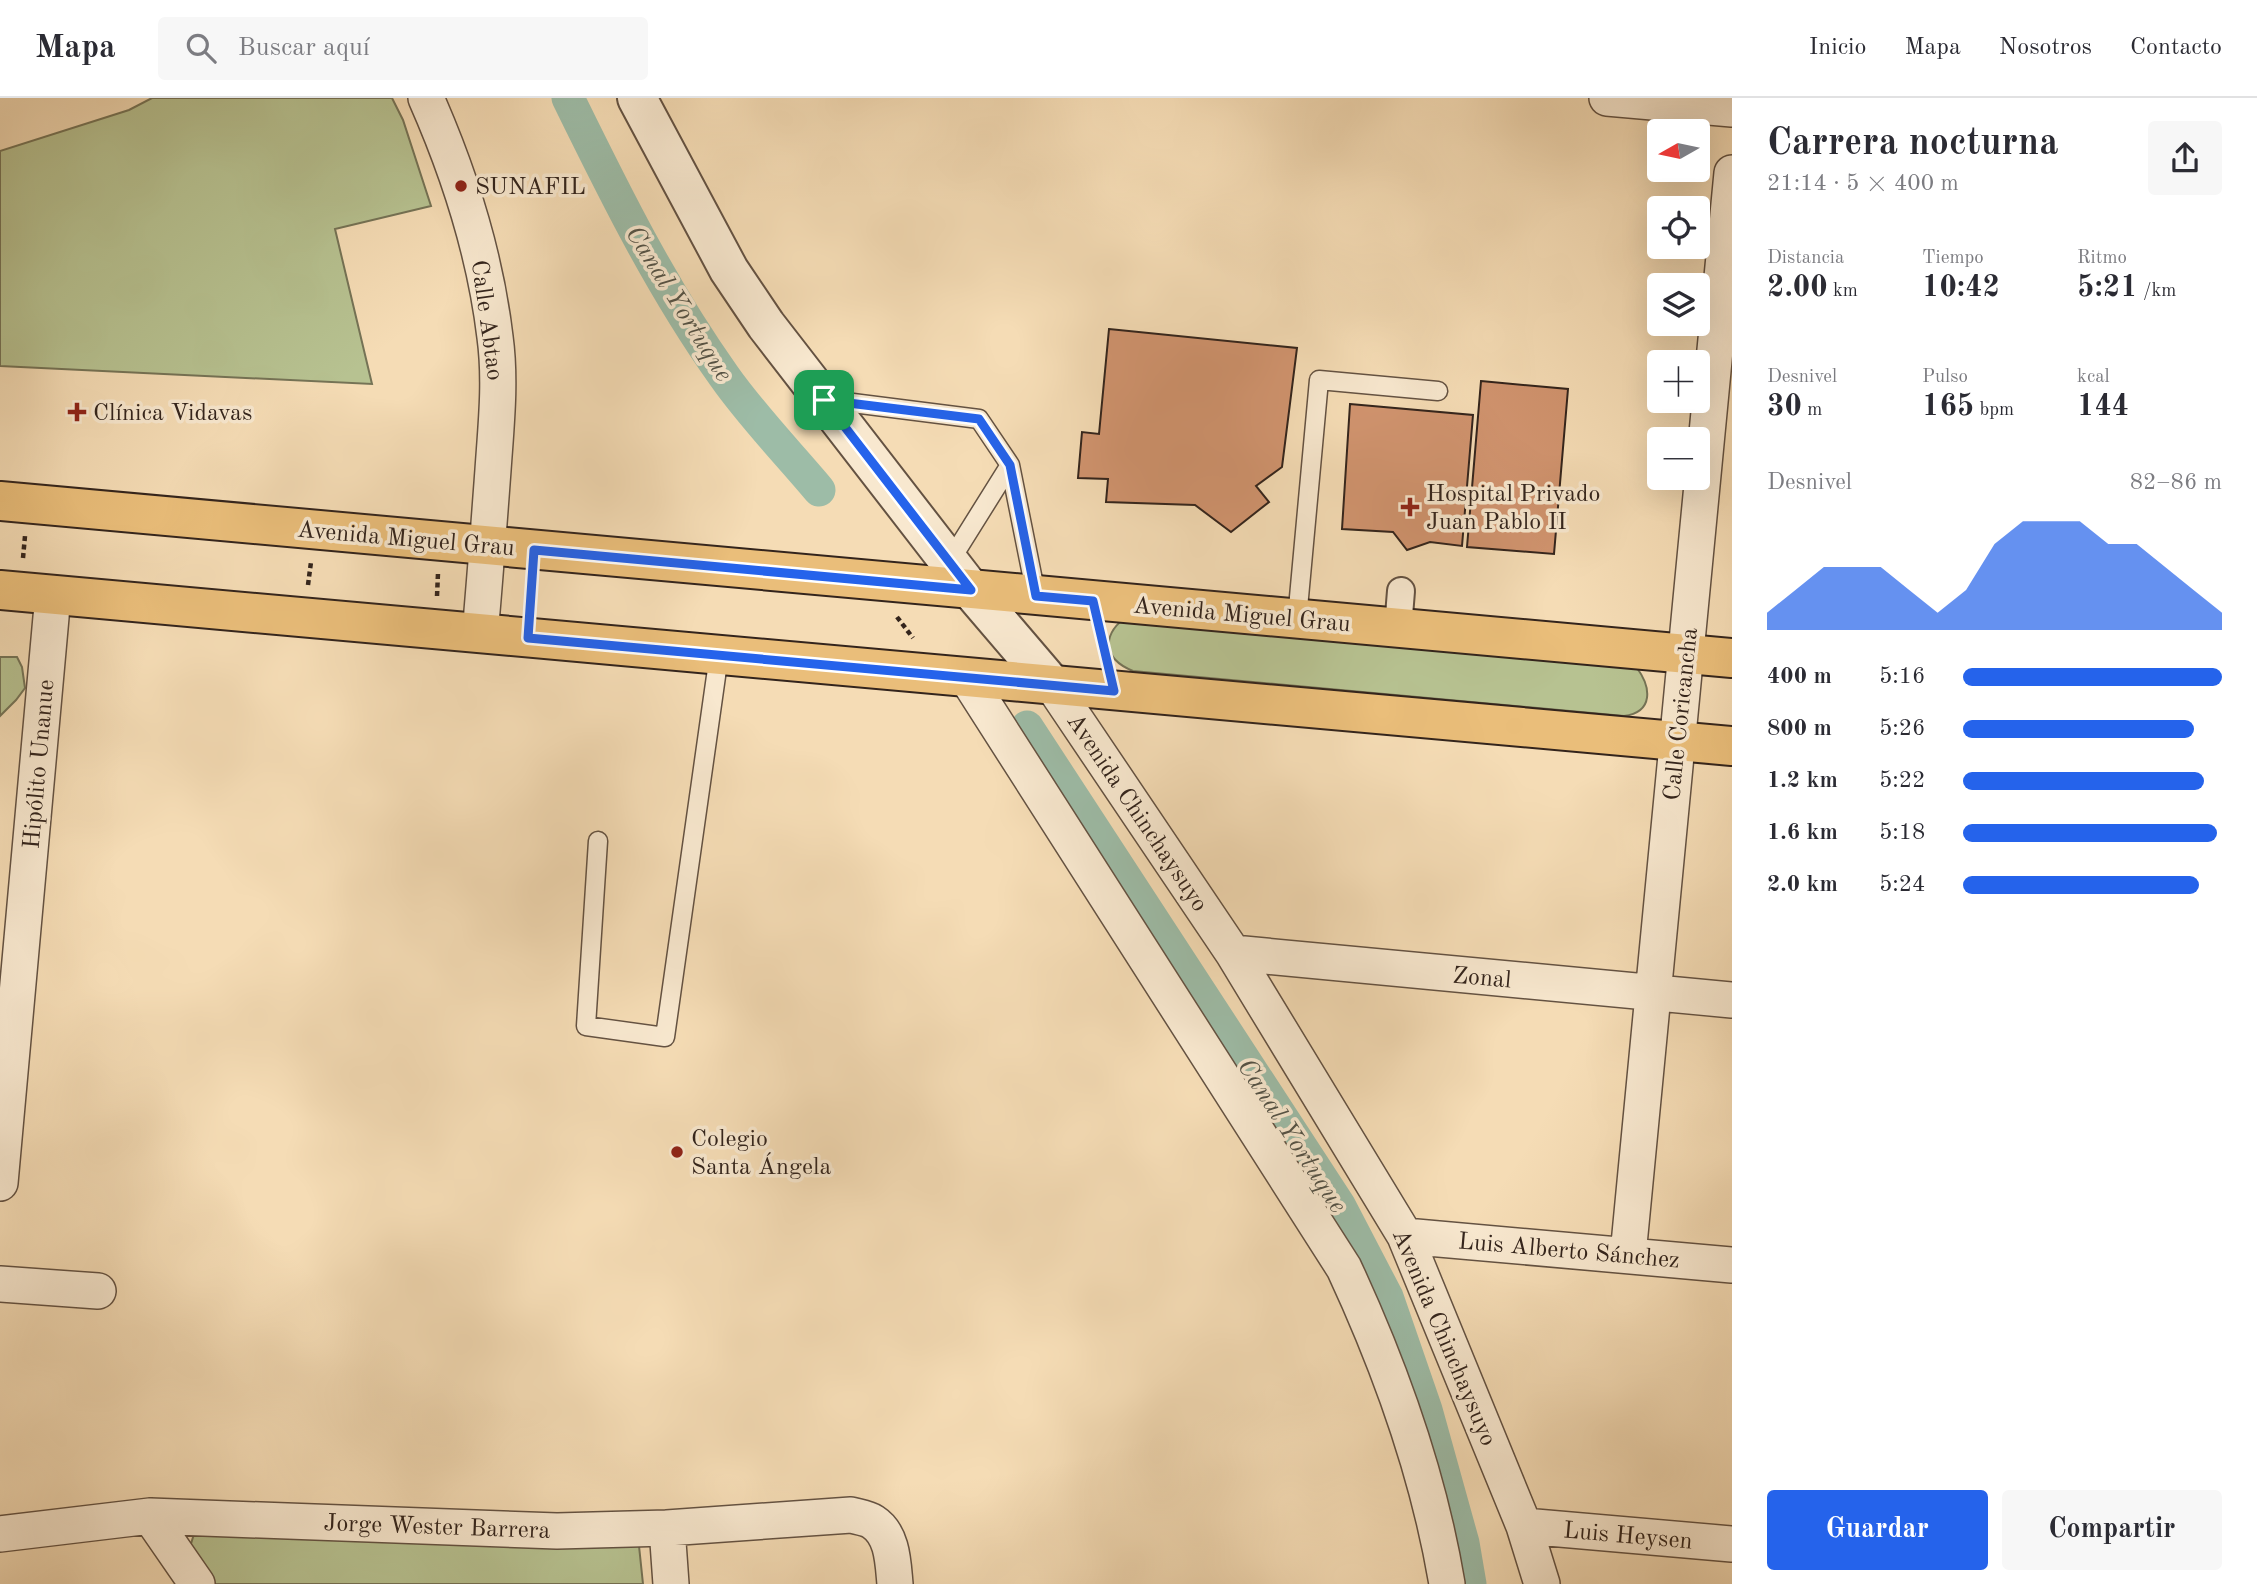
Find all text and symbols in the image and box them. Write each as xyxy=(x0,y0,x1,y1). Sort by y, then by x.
search box xyxy=(158,17,648,80)
icon: search xyxy=(182,29,220,67)
text: Mapa xyxy=(35,32,116,65)
text: Buscar aquí xyxy=(238,35,370,61)
text: Inicio xyxy=(1809,36,1867,60)
text: Mapa xyxy=(1905,36,1961,60)
text: Nosotros xyxy=(1999,36,2092,60)
text: Contacto xyxy=(2130,36,2222,60)
north arrow xyxy=(1647,119,1710,182)
map controls xyxy=(1647,119,1710,490)
button: share xyxy=(2148,121,2222,195)
text: Carrera nocturna xyxy=(1767,125,2058,163)
text: 21:14 · 5 × 400 m xyxy=(1767,172,1959,195)
place label: SUNAFIL xyxy=(475,176,586,200)
marker: SUNAFIL xyxy=(453,178,469,194)
button: locate xyxy=(1647,196,1710,259)
water label: Canal Yortuque xyxy=(620,222,737,386)
text: Distancia xyxy=(1767,249,1844,268)
text: Tiempo xyxy=(1922,249,1984,268)
text: Ritmo xyxy=(2077,249,2127,268)
street label: Calle Abtao xyxy=(466,258,506,382)
button: layers xyxy=(1647,273,1710,336)
text: 2.00 xyxy=(1767,273,1828,303)
text: 10:42 xyxy=(1922,273,2000,303)
text: 5:21 xyxy=(2077,273,2138,303)
text: km xyxy=(1828,282,1858,301)
text: /km xyxy=(2138,282,2176,301)
button: + xyxy=(1647,350,1710,413)
text: Desnivel xyxy=(1767,368,1837,387)
text: Pulso xyxy=(1922,368,1968,387)
text: kcal xyxy=(2077,368,2110,387)
pin xyxy=(794,370,854,430)
icon: arrive xyxy=(805,381,843,419)
text: 30 xyxy=(1767,392,1802,422)
text: 165 xyxy=(1922,392,1974,422)
text: 144 xyxy=(2077,392,2129,422)
text: m xyxy=(1802,401,1822,420)
text: bpm xyxy=(1974,401,2014,420)
marker: Clínica Vidavas xyxy=(67,402,87,422)
place label: Clínica Vidavas xyxy=(93,402,252,426)
button: − xyxy=(1647,427,1710,490)
text: Desnivel xyxy=(1767,471,1852,494)
text: 82–86 m xyxy=(2130,471,2222,494)
place label: Hospital Privado Juan Pablo II xyxy=(1426,483,1600,535)
marker: Hospital Privado Juan Pablo II xyxy=(1400,497,1420,517)
street label: Avenida Miguel Grau xyxy=(296,519,516,561)
street label: Avenida Miguel Grau xyxy=(1132,595,1352,637)
street label: Calle Coricancha xyxy=(1661,626,1703,802)
text: 400 m xyxy=(1767,665,1832,688)
text: 5:16 xyxy=(1879,665,1925,688)
street label: Hipólito Unanue xyxy=(21,678,59,850)
street label: Avenida Chinchaysuyo xyxy=(1061,710,1211,916)
text: 800 m xyxy=(1767,717,1832,740)
text: 5:26 xyxy=(1879,717,1925,740)
text: 1.2 km xyxy=(1767,769,1838,792)
text: 5:22 xyxy=(1879,769,1925,792)
text: 1.6 km xyxy=(1767,821,1838,844)
text: 5:18 xyxy=(1879,821,1925,844)
text: 2.0 km xyxy=(1767,873,1838,896)
text: 5:24 xyxy=(1879,873,1925,896)
street label: Zonal xyxy=(1451,964,1512,994)
water label: Canal Yortuque xyxy=(1232,1054,1351,1218)
place label: Colegio Santa Ángela xyxy=(691,1128,831,1180)
marker: Colegio Santa Ángela xyxy=(669,1144,685,1160)
street label: Avenida Chinchaysuyo xyxy=(1387,1226,1500,1450)
street label: Luis Alberto Sánchez xyxy=(1457,1230,1681,1274)
button: Guardar xyxy=(1767,1490,1988,1570)
button: Compartir xyxy=(2002,1490,2222,1570)
street label: Jorge Wester Barrera xyxy=(323,1512,551,1544)
street label: Luis Heysen xyxy=(1562,1519,1693,1555)

